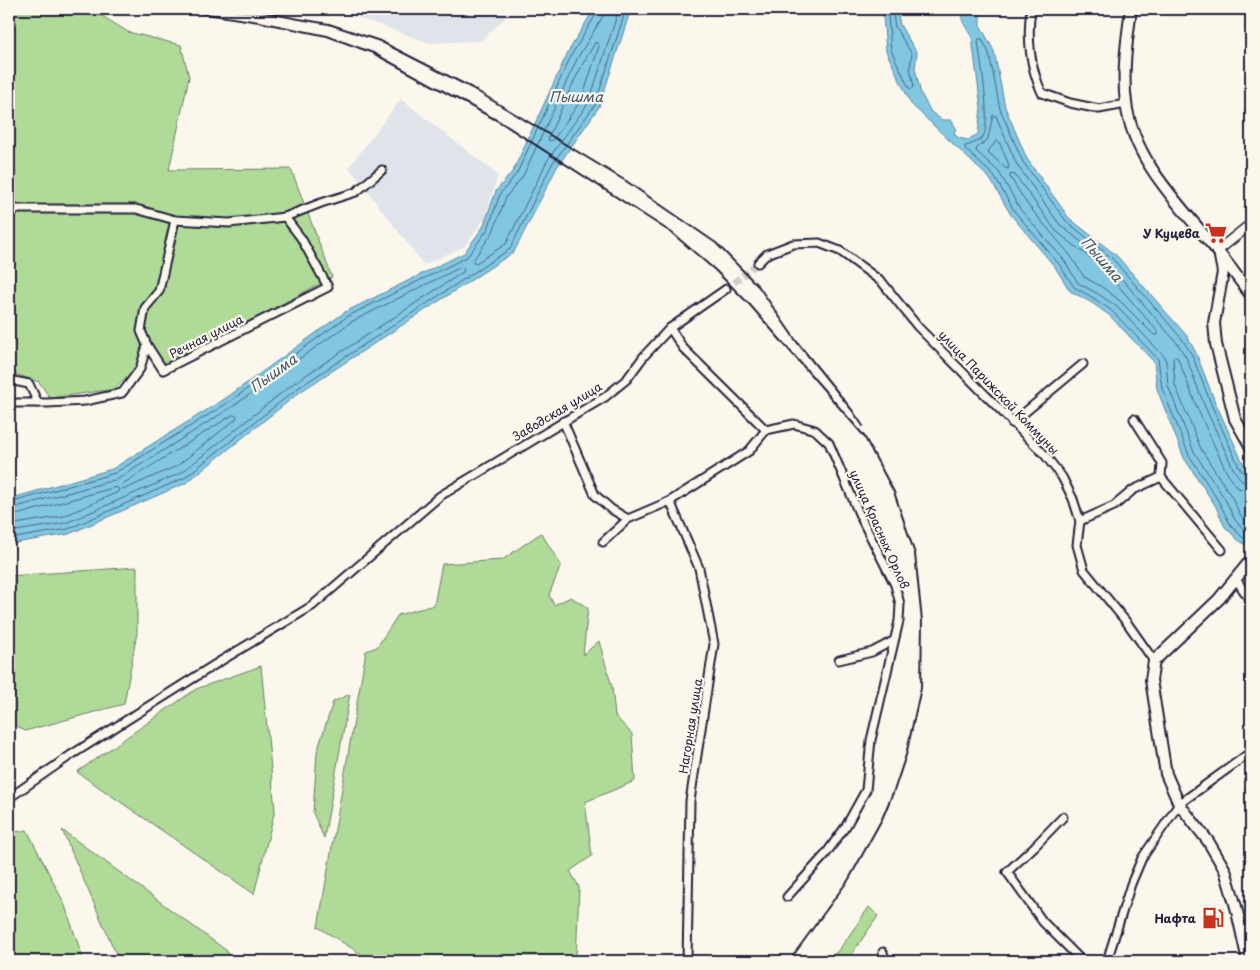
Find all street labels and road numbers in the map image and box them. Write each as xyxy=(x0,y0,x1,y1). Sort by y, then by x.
street label: Речная улица xyxy=(166,309,247,362)
street label: улица Парижской Коммуны xyxy=(935,326,1063,458)
street label: Заводская улица xyxy=(509,377,606,445)
street label: улица Красных Орлов xyxy=(846,467,914,592)
street label: Нагорная улица xyxy=(674,677,706,775)

